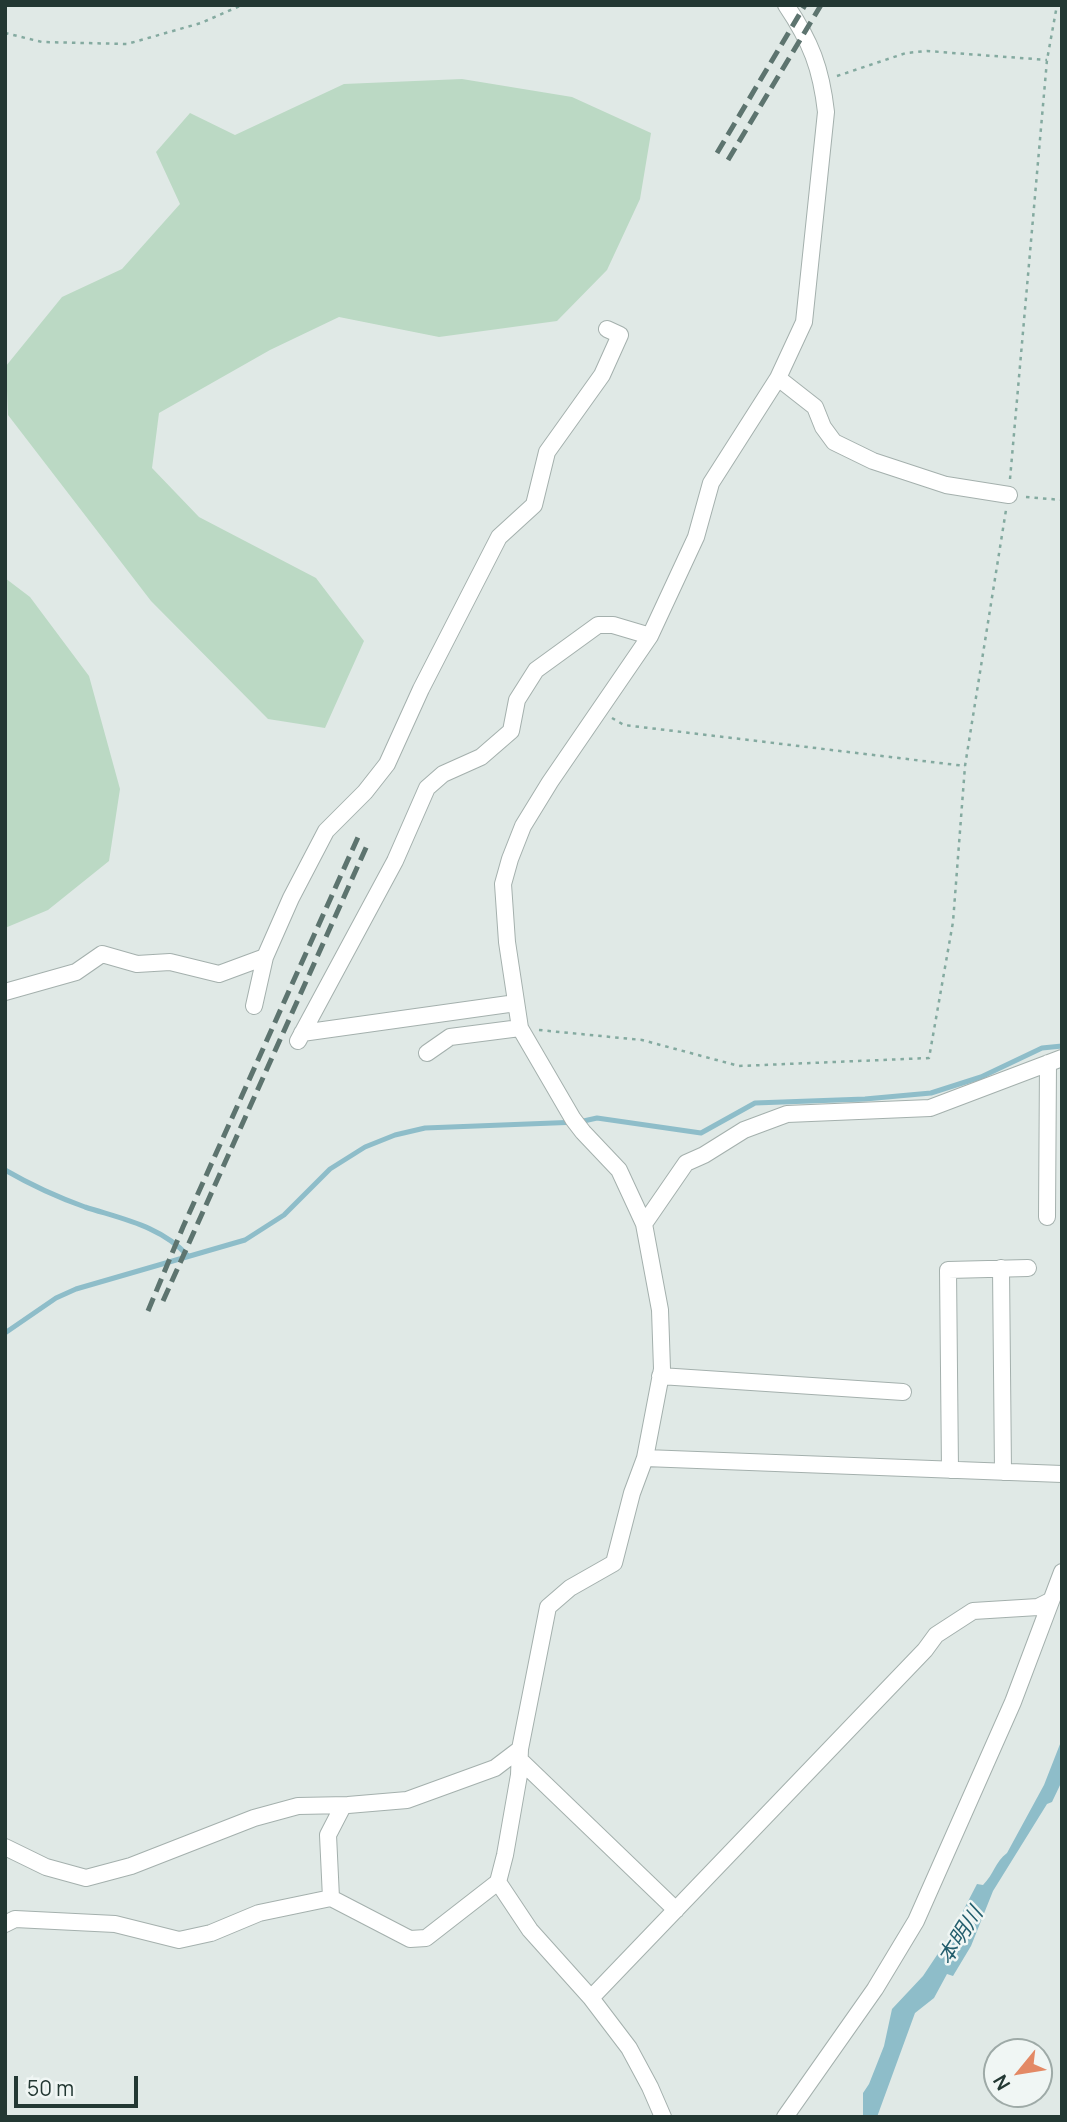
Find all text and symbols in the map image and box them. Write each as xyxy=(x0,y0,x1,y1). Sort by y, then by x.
water label: 本明川 xyxy=(933,1903,989,1969)
north arrow xyxy=(983,2038,1053,2108)
scale bar xyxy=(18,2062,142,2106)
text: N xyxy=(987,2070,1016,2095)
text: 50 m xyxy=(27,2074,74,2102)

